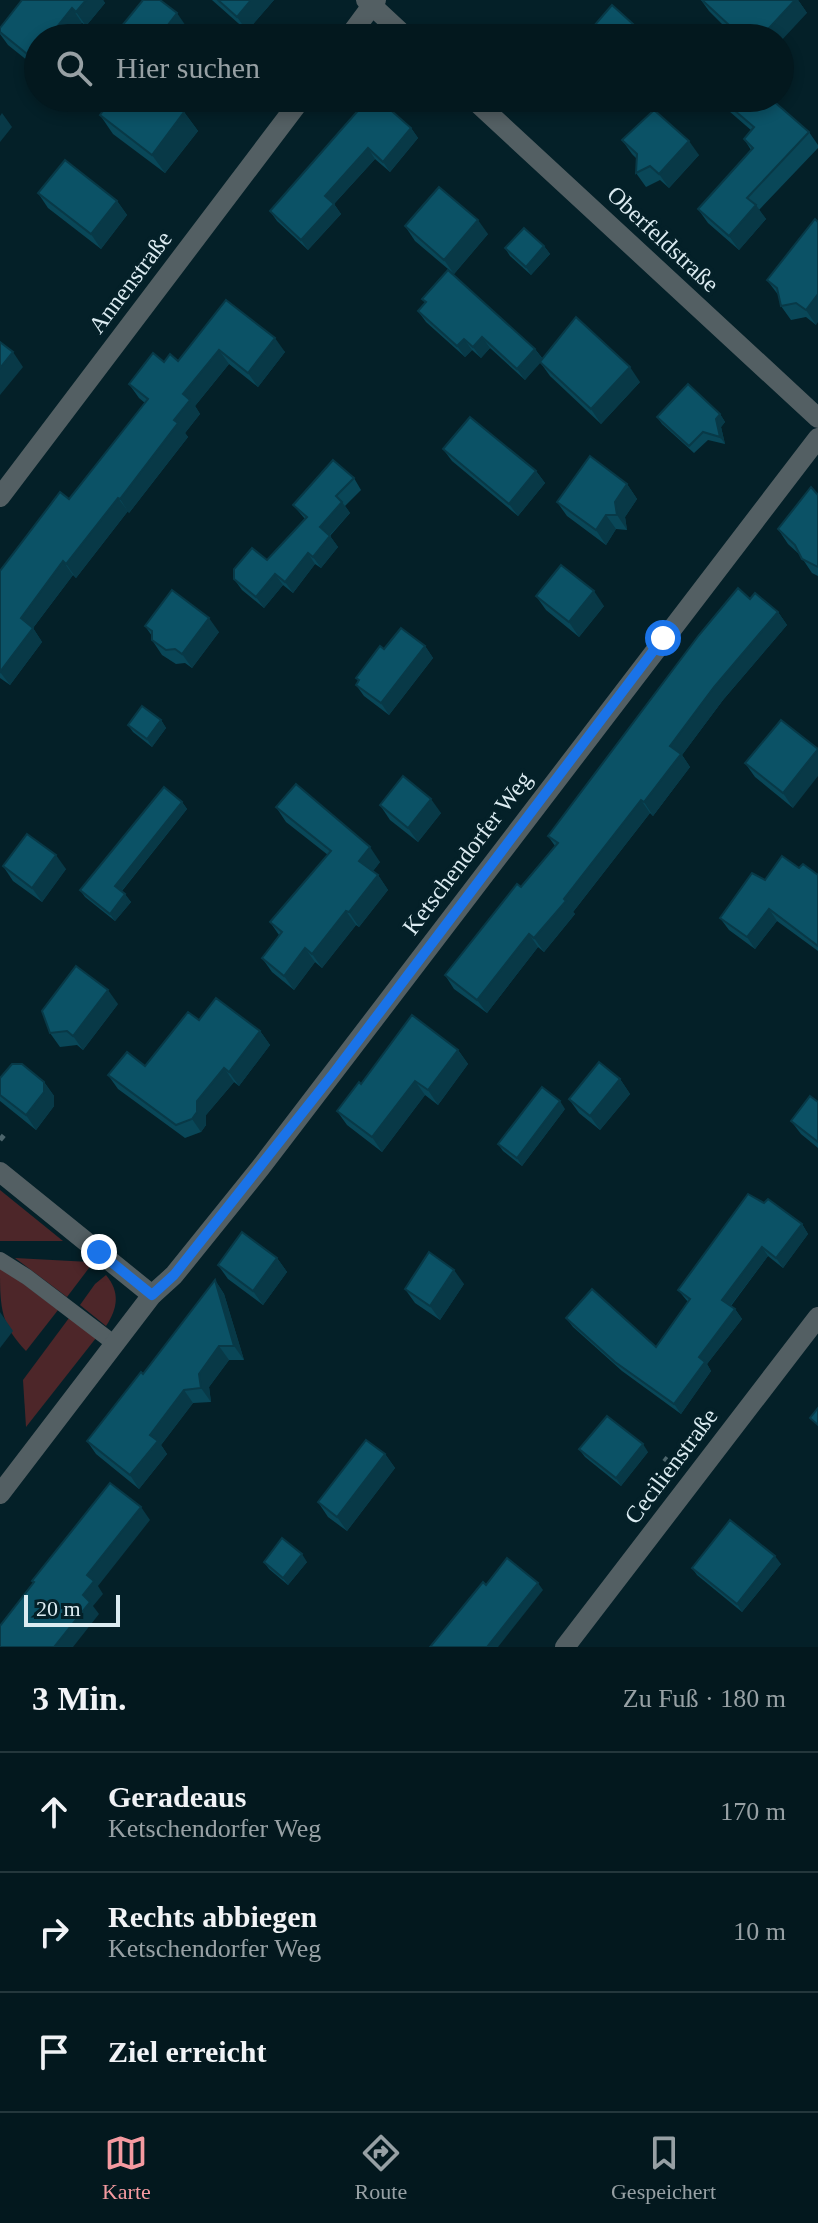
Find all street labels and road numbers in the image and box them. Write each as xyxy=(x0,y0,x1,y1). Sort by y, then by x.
street label: Oberfeldstraße xyxy=(602,181,724,297)
street label: Annenstraße xyxy=(83,226,177,338)
street label: Ketschendorfer Weg xyxy=(397,767,537,939)
street label: Cecilienstraße xyxy=(619,1403,723,1529)

